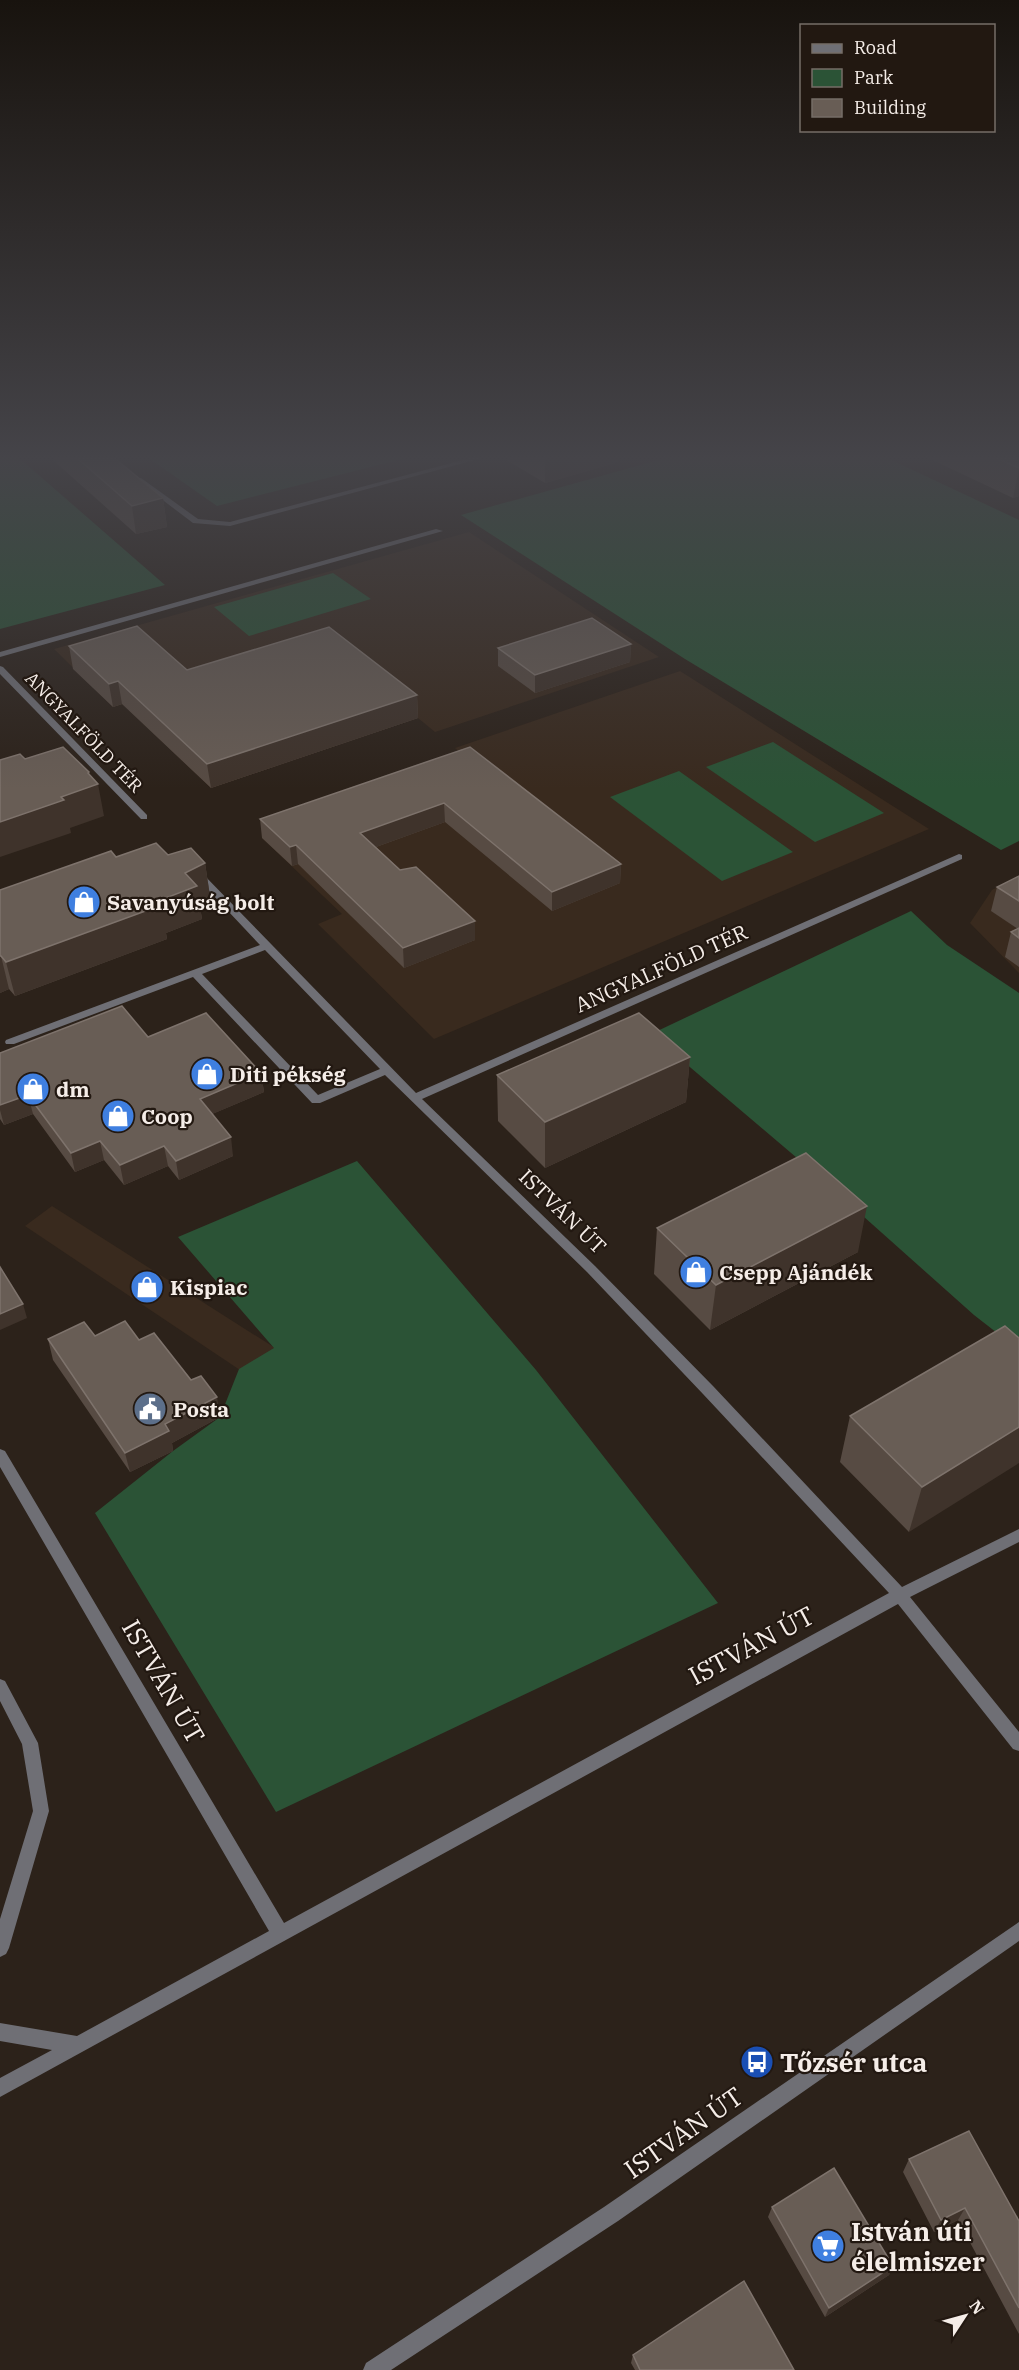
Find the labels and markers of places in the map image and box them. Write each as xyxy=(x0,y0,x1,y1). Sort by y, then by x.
shop icon: Savanyúság bolt xyxy=(66,884,102,920)
place label: Savanyúság bolt xyxy=(107,888,274,916)
shop icon: Diti pékség xyxy=(189,1056,225,1092)
place label: Diti pékség xyxy=(230,1060,347,1088)
shop icon: dm xyxy=(15,1071,51,1107)
place label: dm xyxy=(56,1075,90,1103)
shop icon: Coop xyxy=(100,1098,136,1134)
place label: Coop xyxy=(141,1102,193,1130)
shop icon: Csepp Ajándék xyxy=(678,1254,714,1290)
place label: Csepp Ajándék xyxy=(719,1258,873,1286)
shop icon: Kispiac xyxy=(129,1269,165,1305)
place label: Kispiac xyxy=(170,1273,247,1301)
public building icon: Posta xyxy=(132,1391,168,1427)
place label: Posta xyxy=(173,1395,229,1423)
bus stop icon: Tőzsér utca xyxy=(739,2044,775,2080)
place label: Tőzsér utca xyxy=(780,2045,928,2079)
place label: István úti élelmiszer xyxy=(851,2214,985,2278)
supermarket icon: István úti élelmiszer xyxy=(810,2228,846,2264)

